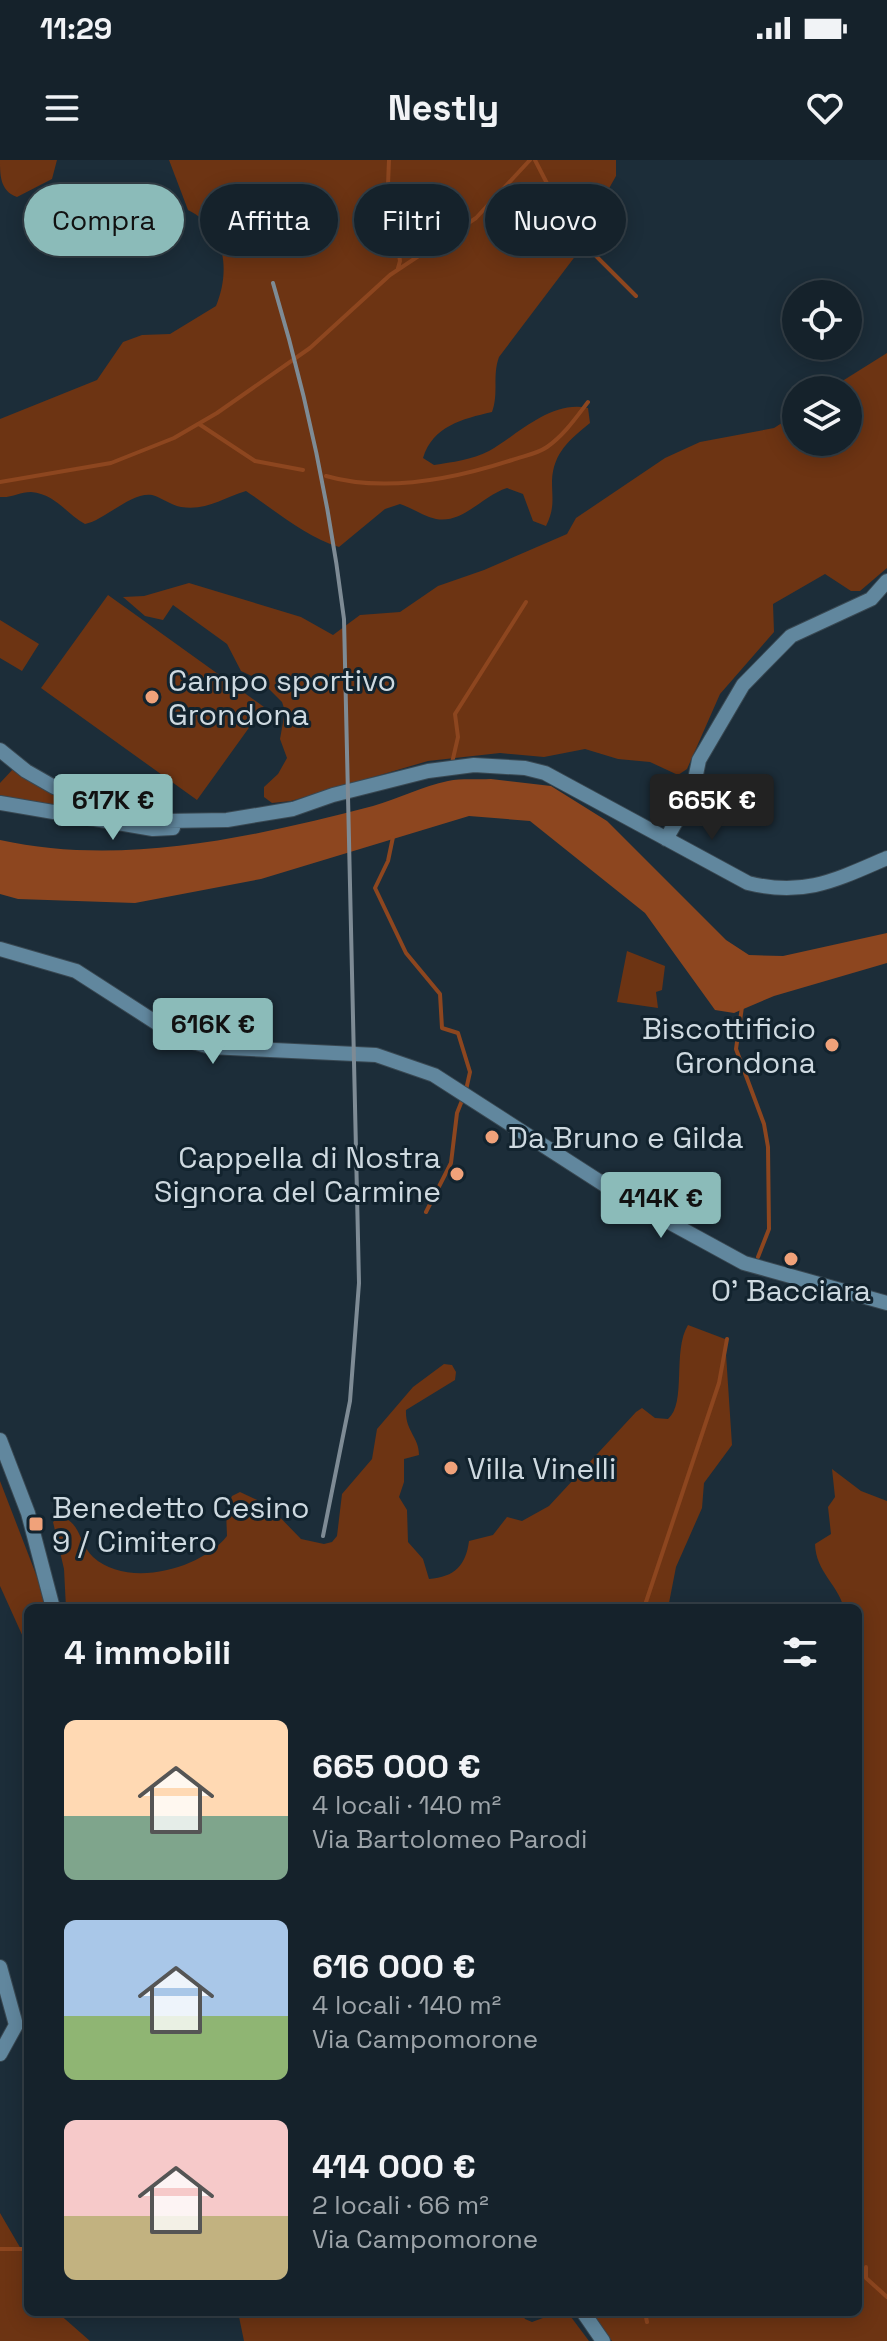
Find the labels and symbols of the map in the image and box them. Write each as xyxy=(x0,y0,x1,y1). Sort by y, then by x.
place label: Campo sportivo Grondona xyxy=(168,661,396,734)
marker: Campo sportivo Grondona xyxy=(143,688,161,706)
pin: 617K € xyxy=(48,774,178,842)
pin: 665K € xyxy=(647,774,777,842)
pin: 616K € xyxy=(148,998,278,1066)
place label: Biscottificio Grondona xyxy=(642,1009,816,1082)
marker: Biscottificio Grondona xyxy=(823,1036,841,1054)
place label: Da Bruno e Gilda xyxy=(508,1118,744,1157)
marker: Da Bruno e Gilda xyxy=(483,1128,501,1146)
place label: Cappella di Nostra Signora del Carmine xyxy=(154,1138,441,1211)
marker: Cappella di Nostra Signora del Carmine xyxy=(448,1165,466,1183)
pin: 414K € xyxy=(596,1172,726,1240)
marker: O' Bacciara xyxy=(782,1250,800,1268)
place label: O' Bacciara xyxy=(711,1271,871,1310)
place label: Villa Vinelli xyxy=(467,1449,616,1488)
marker: Villa Vinelli xyxy=(442,1459,460,1477)
place label: Benedetto Cesino 9 / Cimitero xyxy=(52,1488,310,1561)
marker: Benedetto Cesino 9 / Cimitero xyxy=(27,1515,45,1533)

